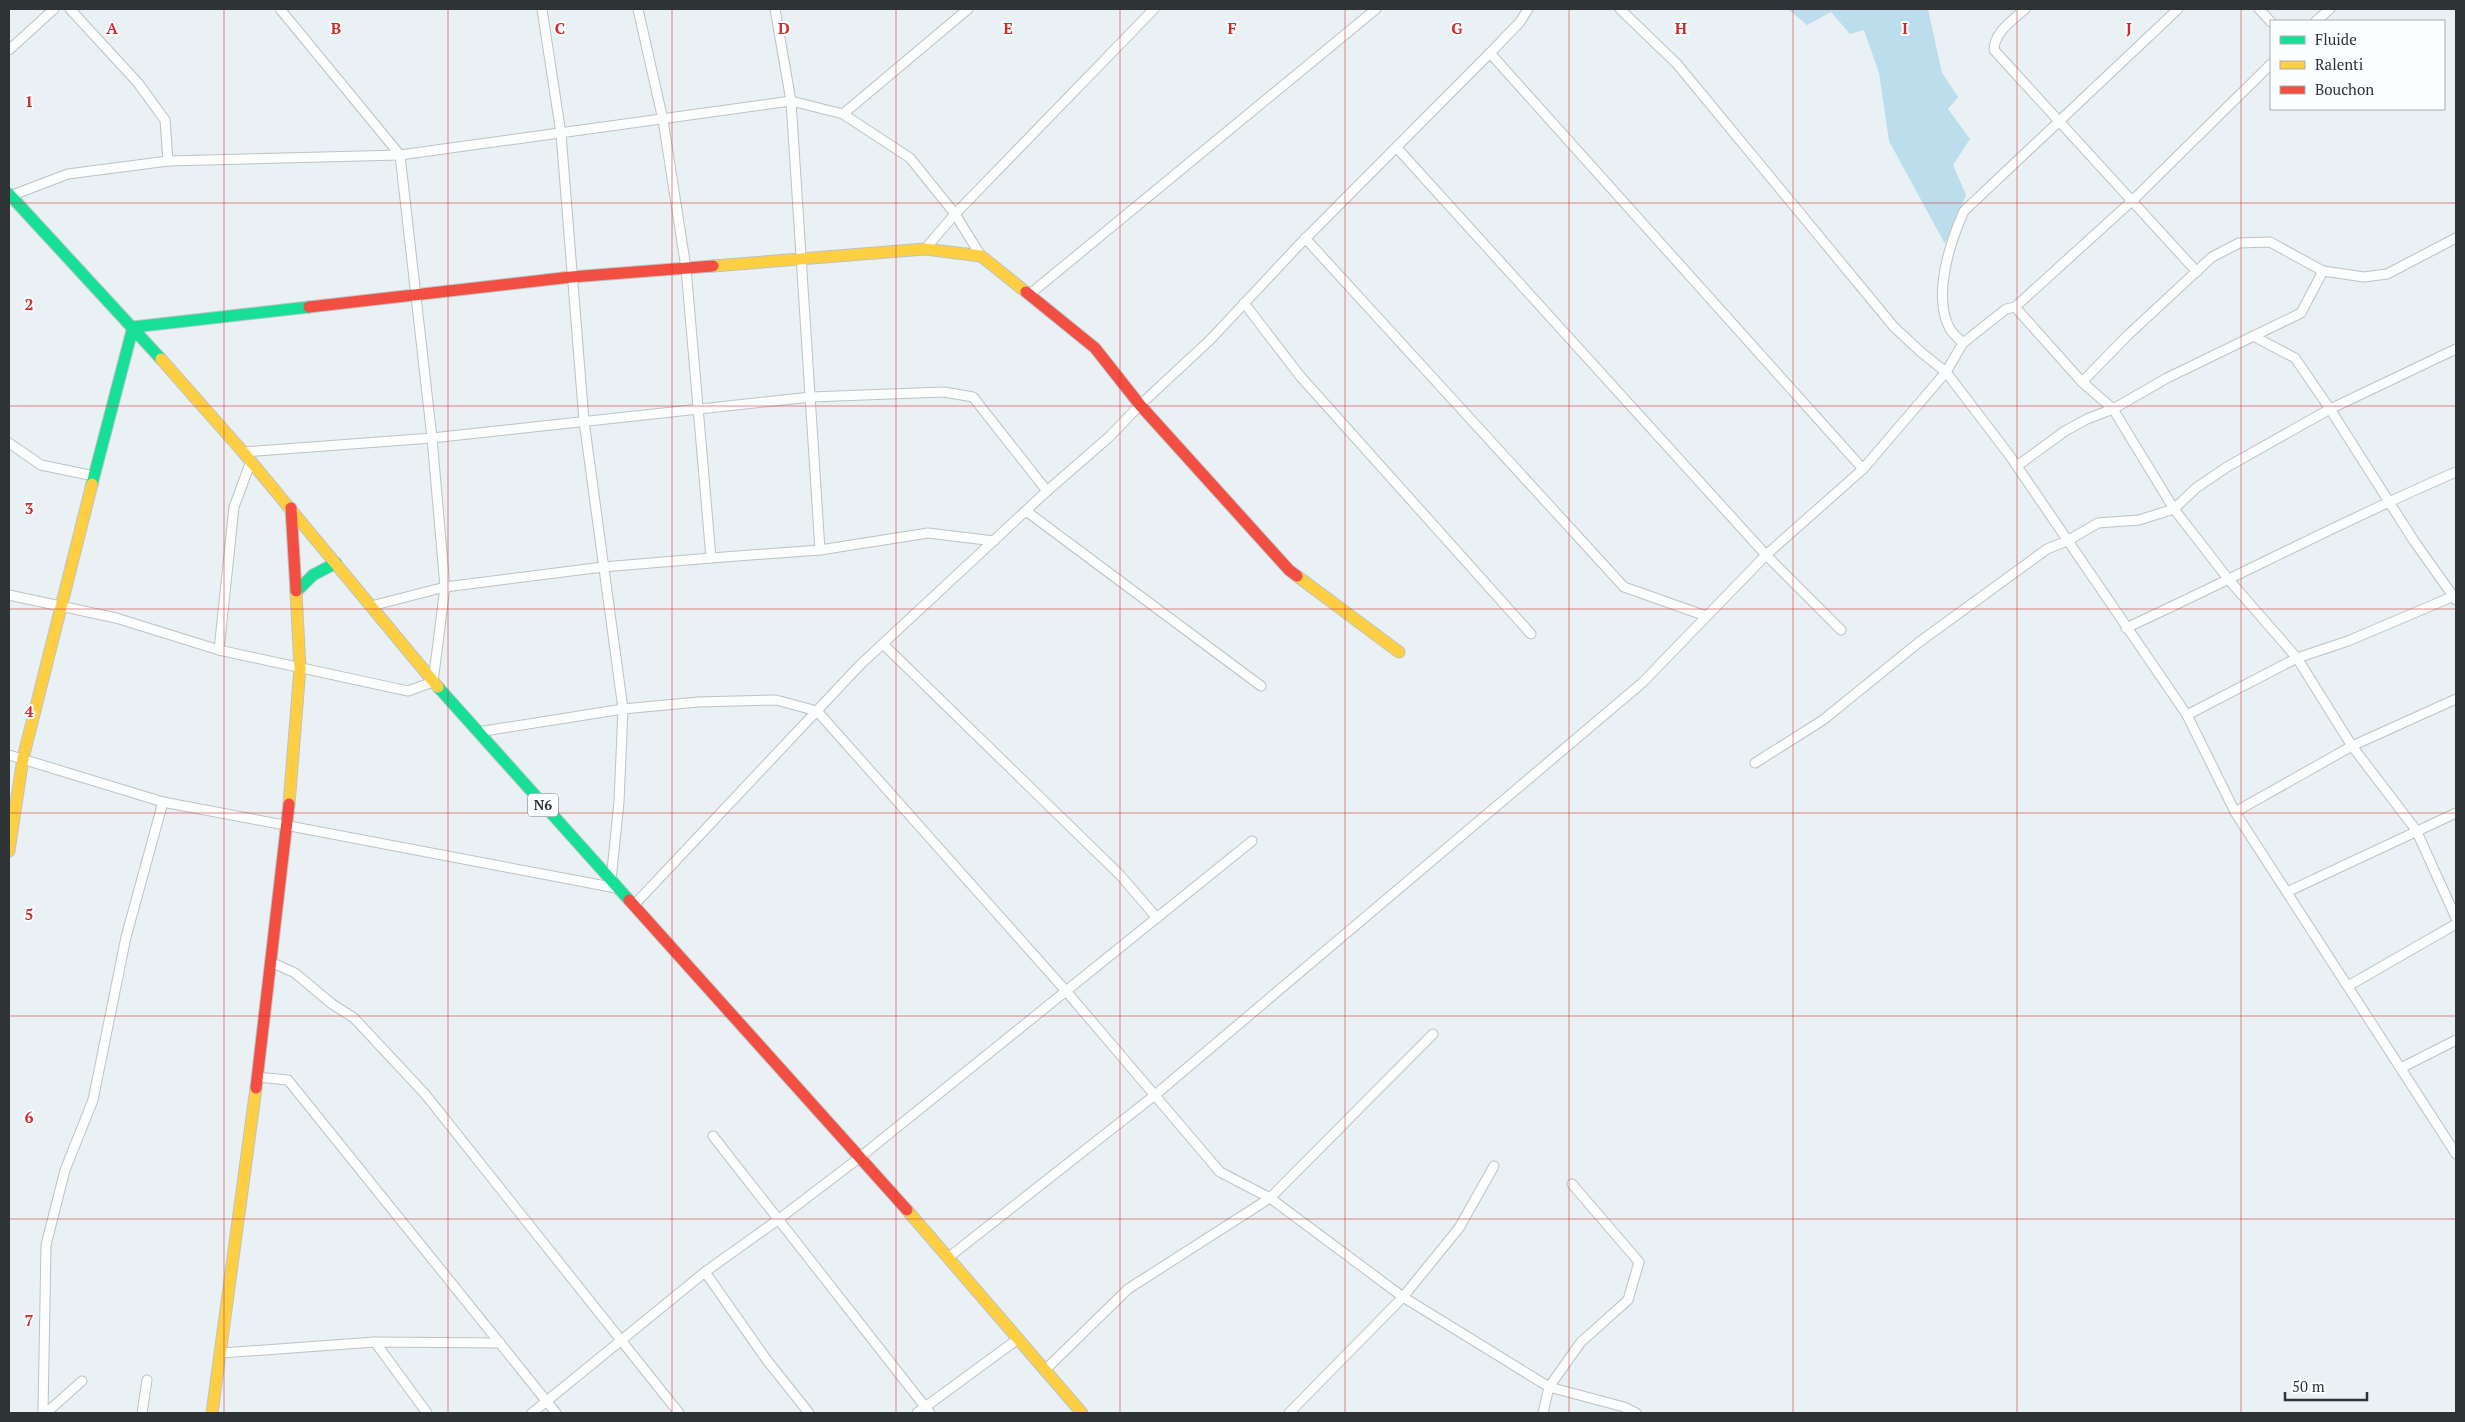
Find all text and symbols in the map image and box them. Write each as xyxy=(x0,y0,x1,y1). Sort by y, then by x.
text: A xyxy=(106,17,118,39)
text: B xyxy=(331,17,341,39)
text: C xyxy=(555,17,565,39)
text: D xyxy=(778,17,790,39)
text: E xyxy=(1003,17,1013,39)
text: F xyxy=(1227,17,1237,39)
text: G xyxy=(1451,17,1463,39)
text: H xyxy=(1675,17,1687,39)
text: I xyxy=(1902,17,1908,39)
text: J xyxy=(2126,17,2132,39)
legend xyxy=(2270,20,2445,110)
text: Fluide xyxy=(2315,29,2357,49)
text: Ralenti xyxy=(2315,54,2363,74)
text: Bouchon xyxy=(2315,79,2374,99)
text: 1 xyxy=(24,90,34,112)
text: 2 xyxy=(24,293,34,315)
text: 3 xyxy=(24,497,34,519)
text: 4 xyxy=(24,700,34,722)
road number: N6 xyxy=(528,794,558,816)
text: 5 xyxy=(24,903,34,925)
text: 6 xyxy=(24,1106,34,1128)
text: 7 xyxy=(24,1309,34,1331)
scale bar xyxy=(2285,1370,2368,1402)
text: 50 m xyxy=(2292,1376,2325,1396)

